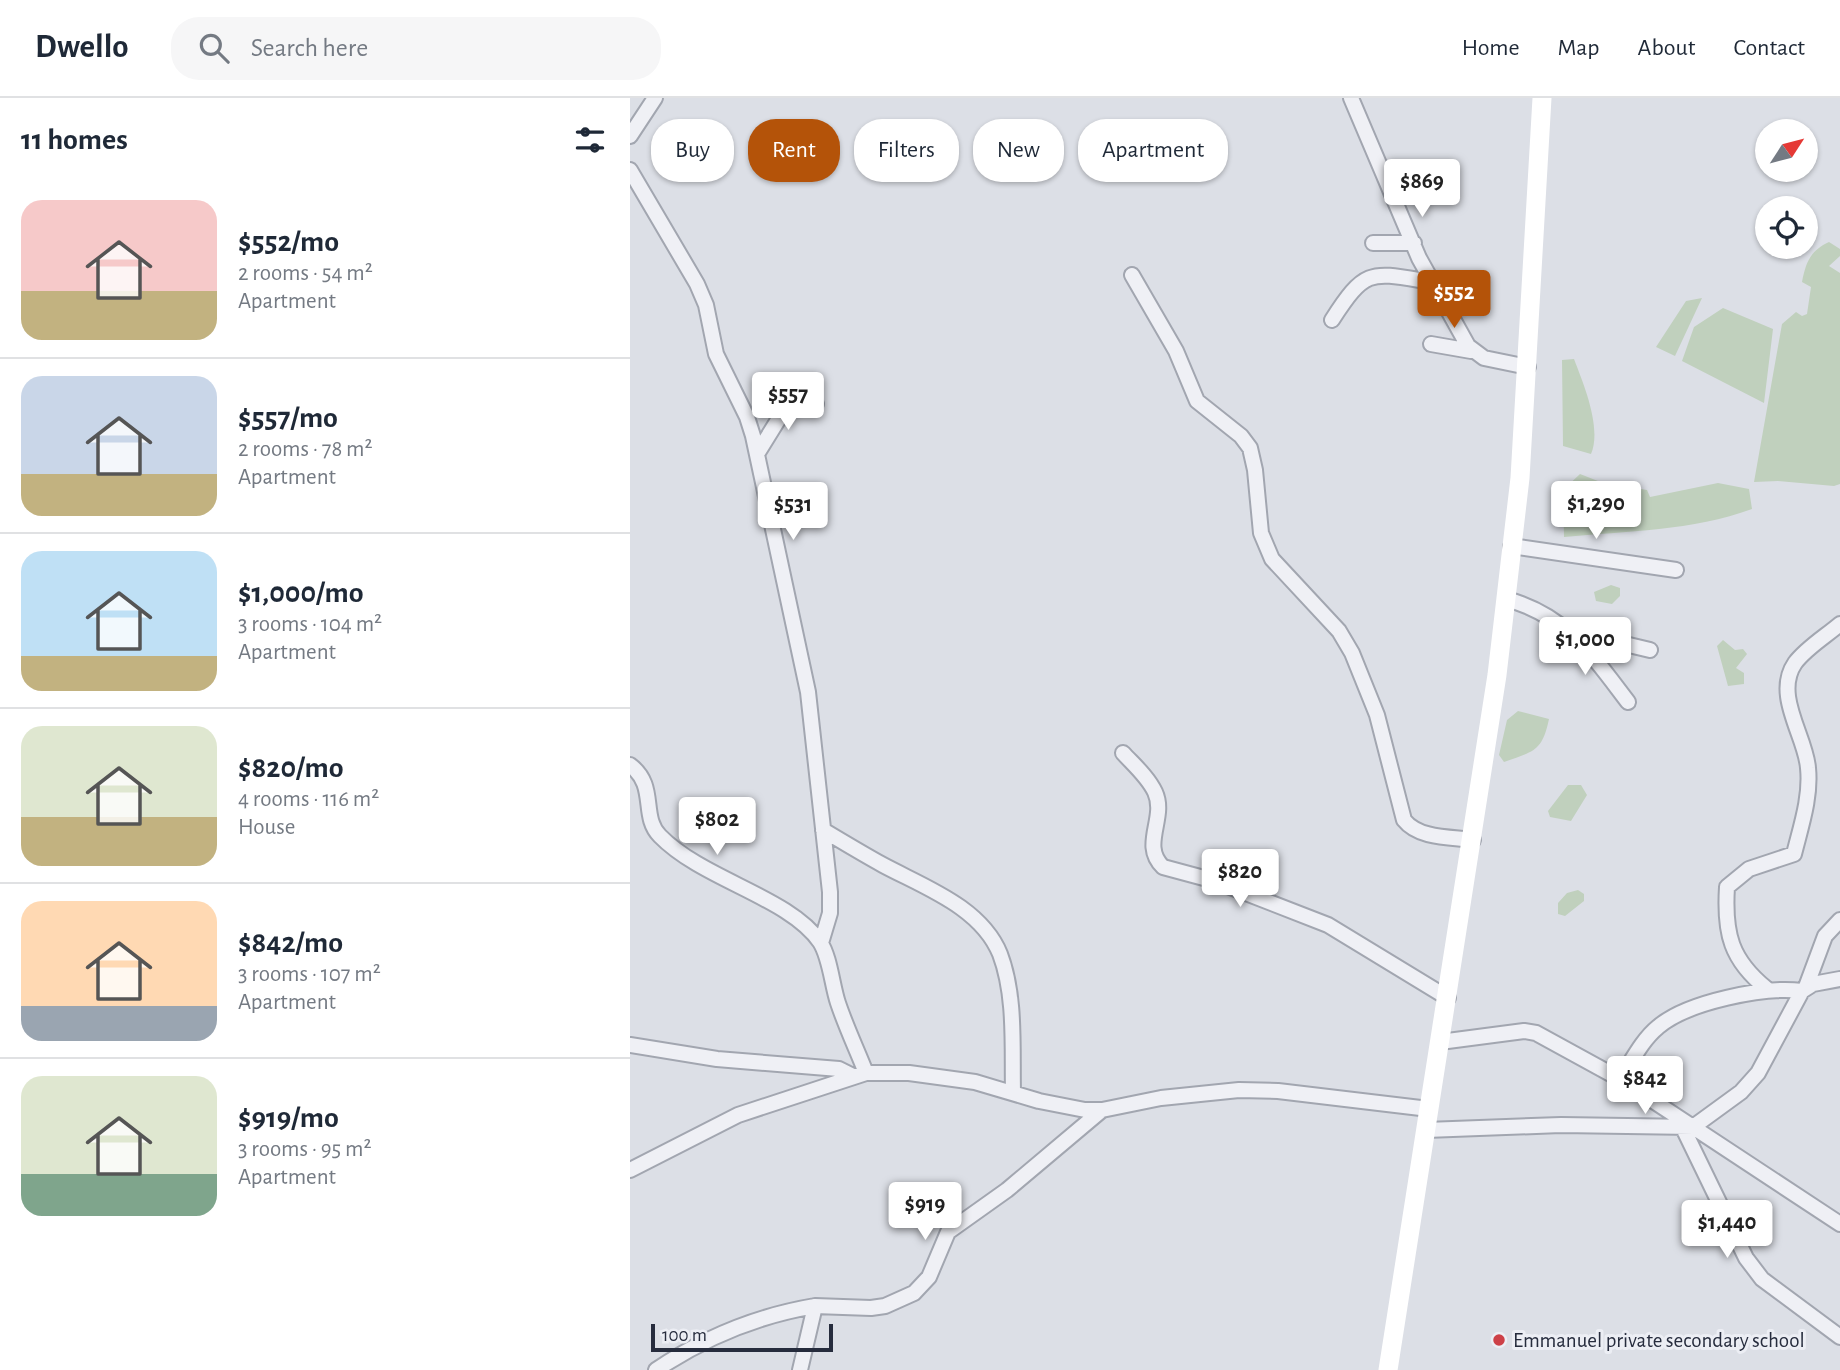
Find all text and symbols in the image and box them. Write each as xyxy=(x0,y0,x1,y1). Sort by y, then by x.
search box xyxy=(171,17,661,80)
icon: search xyxy=(195,29,233,67)
text: Dwello xyxy=(35,31,129,64)
text: Search here xyxy=(251,35,368,61)
text: Home xyxy=(1462,36,1520,60)
text: Map xyxy=(1558,36,1600,60)
text: About xyxy=(1638,36,1695,60)
text: Contact xyxy=(1733,36,1805,60)
chip: Buy xyxy=(651,119,734,182)
chip: Rent xyxy=(748,119,840,182)
chip: Filters xyxy=(854,119,959,182)
chip: New xyxy=(973,119,1064,182)
chip: Apartment xyxy=(1078,119,1228,182)
north arrow xyxy=(1755,119,1818,182)
map controls xyxy=(1755,119,1818,259)
icon: filters xyxy=(571,121,609,159)
text: 11 homes xyxy=(21,125,128,155)
pin: $869 xyxy=(1381,159,1463,219)
text: $869 xyxy=(1400,170,1444,193)
button: locate xyxy=(1755,196,1818,259)
text: $552/mo xyxy=(238,227,339,257)
icon: home xyxy=(77,228,161,312)
text: 2 rooms · 54 m² xyxy=(238,262,373,285)
pin: $552 xyxy=(1413,271,1495,330)
text: $552 xyxy=(1433,281,1475,304)
text: Apartment xyxy=(238,290,336,313)
pin: $557 xyxy=(747,372,829,432)
text: $557 xyxy=(768,383,808,406)
text: $557/mo xyxy=(238,403,338,433)
icon: home xyxy=(77,404,161,488)
text: 2 rooms · 78 m² xyxy=(238,438,373,461)
text: Apartment xyxy=(238,466,336,489)
pin: $531 xyxy=(752,482,834,542)
pin: $1,290 xyxy=(1539,482,1653,541)
text: $1,290 xyxy=(1567,492,1625,515)
text: $531 xyxy=(774,493,812,516)
text: $1,000/mo xyxy=(238,578,364,608)
icon: home xyxy=(77,579,161,663)
text: 3 rooms · 104 m² xyxy=(238,613,382,636)
pin: $1,000 xyxy=(1528,618,1642,677)
text: $1,000 xyxy=(1555,628,1615,651)
text: Apartment xyxy=(238,641,336,664)
text: $820/mo xyxy=(238,753,344,783)
icon: home xyxy=(77,754,161,838)
text: 4 rooms · 116 m² xyxy=(238,788,379,811)
pin: $802 xyxy=(676,798,758,857)
text: $802 xyxy=(695,808,739,831)
text: House xyxy=(238,816,295,839)
pin: $820 xyxy=(1199,850,1281,909)
text: $820 xyxy=(1218,860,1262,883)
text: $842/mo xyxy=(238,928,343,958)
icon: home xyxy=(77,929,161,1013)
text: 3 rooms · 107 m² xyxy=(238,963,381,986)
text: Apartment xyxy=(238,991,336,1014)
pin: $842 xyxy=(1604,1056,1686,1116)
text: $842 xyxy=(1623,1067,1667,1090)
text: $919/mo xyxy=(238,1103,339,1133)
icon: home xyxy=(77,1104,161,1188)
text: 3 rooms · 95 m² xyxy=(238,1138,371,1161)
text: Apartment xyxy=(238,1166,336,1189)
pin: $919 xyxy=(884,1182,966,1242)
text: $919 xyxy=(905,1193,945,1216)
pin: $1,440 xyxy=(1670,1200,1784,1260)
text: $1,440 xyxy=(1697,1211,1757,1234)
scale bar xyxy=(651,1321,833,1353)
text: 100 m xyxy=(662,1326,707,1345)
place label: Emmanuel private secondary school xyxy=(1513,1330,1805,1351)
marker: Emmanuel private secondary school xyxy=(1491,1332,1507,1348)

